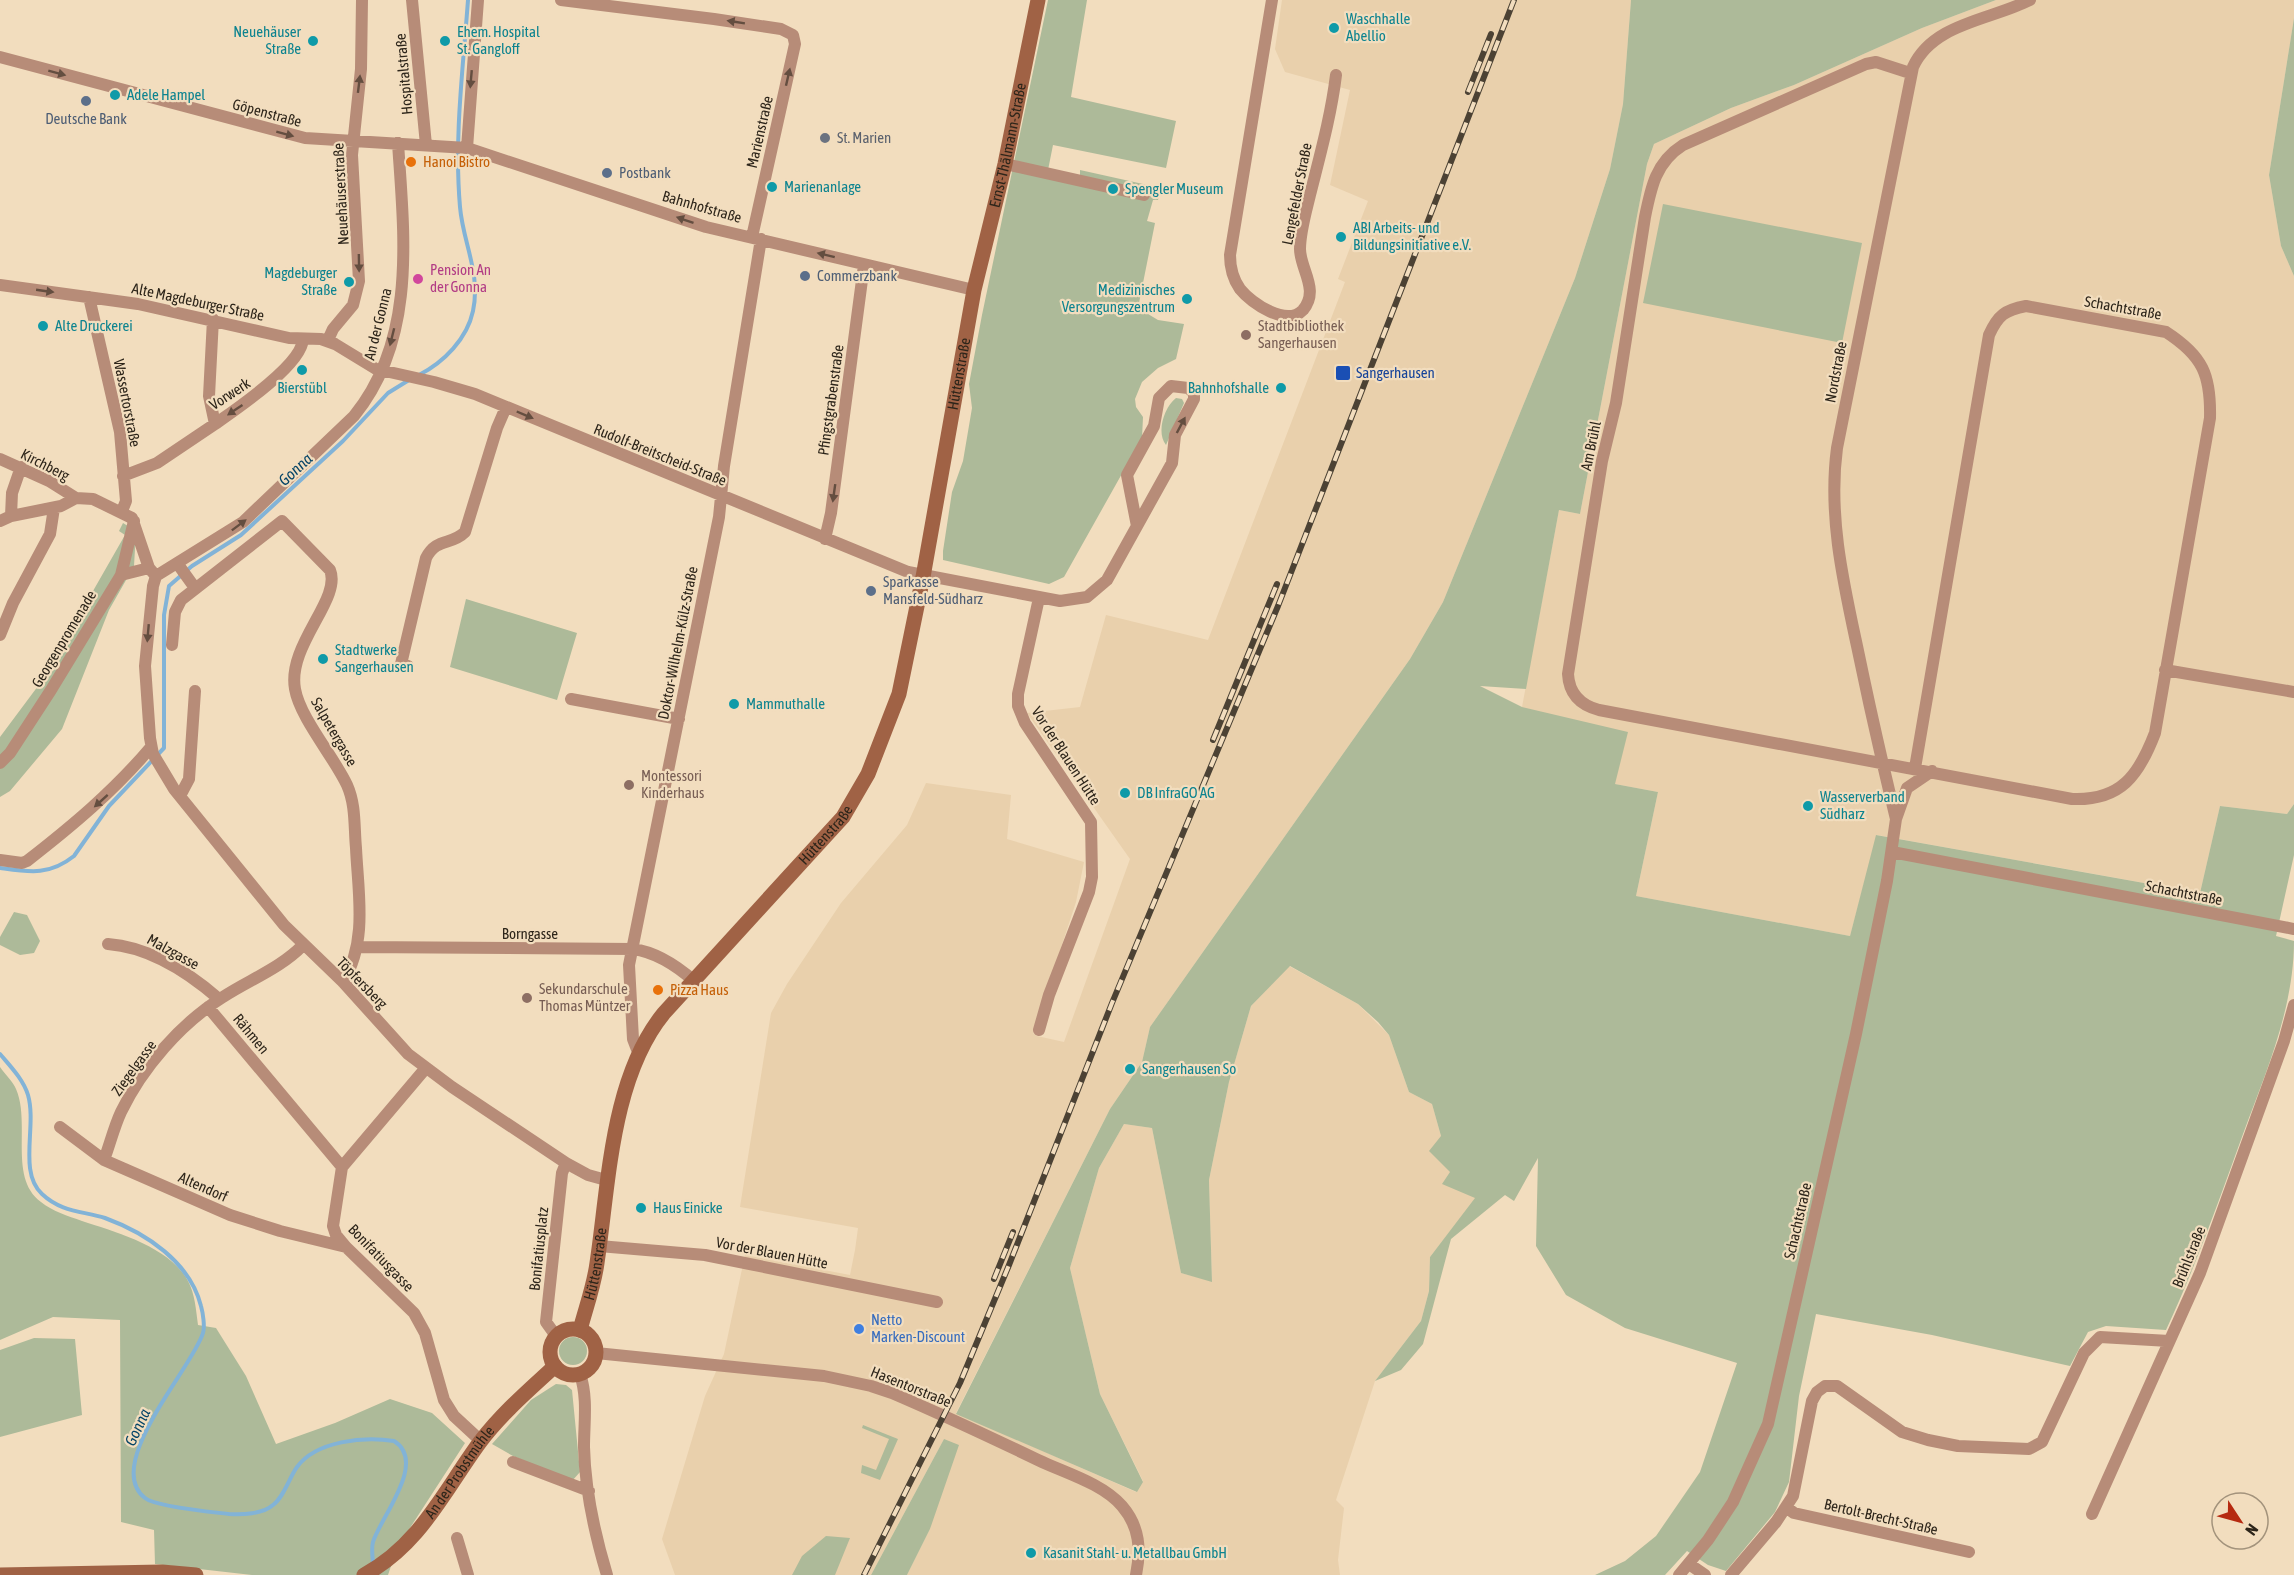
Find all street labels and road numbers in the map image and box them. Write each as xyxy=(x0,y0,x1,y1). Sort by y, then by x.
street label: Hospitalstraße xyxy=(391,33,416,115)
street label: Ernst-Thälmann-Straße xyxy=(986,81,1029,209)
street label: Marienstraße xyxy=(743,94,776,170)
street label: Göpenstraße xyxy=(231,95,304,130)
street label: Lengefelder Straße xyxy=(1278,141,1315,246)
street label: Neuehäuserstraße xyxy=(329,142,352,246)
street label: Bahnhofstraße xyxy=(661,187,744,226)
street label: Alte Magdeburger Straße xyxy=(130,279,266,324)
street label: An der Gonna xyxy=(360,286,395,362)
street label: Schachtstraße xyxy=(2083,292,2163,323)
street label: Hüttenstraße xyxy=(944,336,973,411)
street label: Nordstraße xyxy=(1821,340,1850,404)
street label: Pfingstgrabenstraße xyxy=(814,343,847,456)
street label: Wassertorstraße xyxy=(111,357,144,449)
street label: Vorwerk xyxy=(206,374,254,413)
street label: Rudolf-Breitscheid-Straße xyxy=(591,420,729,489)
street label: Am Brühl xyxy=(1577,420,1604,472)
street label: Kirchberg xyxy=(18,445,73,484)
street label: Doktor-Wilhelm-Külz-Straße xyxy=(654,565,701,721)
street label: Georgenpromenade xyxy=(28,587,99,690)
street label: Salpetergasse xyxy=(308,694,361,769)
street label: Vor der Blauen Hütte xyxy=(1028,703,1105,808)
street label: Hüttenstraße xyxy=(795,802,856,868)
street label: Schachtstraße xyxy=(2144,877,2224,908)
street label: Borngasse xyxy=(502,925,558,942)
street label: Malzgasse xyxy=(144,930,202,973)
street label: Töpfersberg xyxy=(334,953,391,1012)
street label: Rähmen xyxy=(230,1010,273,1057)
street label: Ziegelgasse xyxy=(108,1037,159,1099)
street label: Altendorf xyxy=(176,1168,230,1205)
street label: Schachtstraße xyxy=(1780,1181,1815,1261)
street label: Bonifatiusplatz xyxy=(526,1206,551,1292)
street label: Bonifatiusgasse xyxy=(345,1221,418,1295)
street label: Brühlstraße xyxy=(2169,1224,2209,1290)
street label: Hüttenstraße xyxy=(580,1227,610,1302)
street label: Vor der Blauen Hütte xyxy=(715,1233,830,1272)
street label: Hasentorstraße xyxy=(868,1363,954,1410)
street label: An der Probstmühle xyxy=(421,1422,498,1522)
street label: Bertolt-Brecht-Straße xyxy=(1823,1495,1940,1538)

